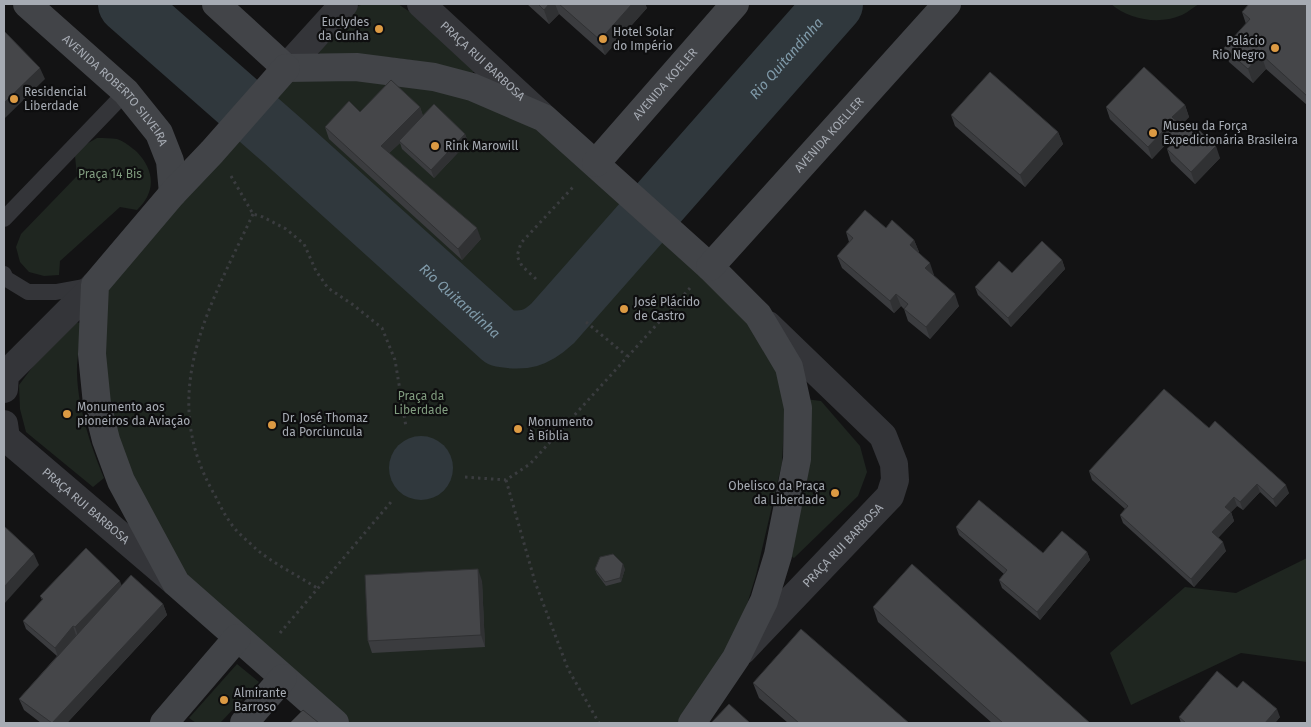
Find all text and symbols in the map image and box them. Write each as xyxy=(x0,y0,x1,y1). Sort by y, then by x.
water label: Rio Quitandinha xyxy=(746,14,827,102)
place label: Euclydes da Cunha xyxy=(318,15,369,43)
street label: PRAÇA RUI BARBOSA xyxy=(438,19,528,104)
marker: Euclydes da Cunha xyxy=(373,23,385,35)
place label: Hotel Solar do Império xyxy=(613,25,674,53)
street label: AVENIDA ROBERTO SILVEIRA xyxy=(59,32,170,148)
marker: Hotel Solar do Império xyxy=(597,33,609,45)
place label: Palácio Rio Negro xyxy=(1212,34,1265,62)
marker: Palácio Rio Negro xyxy=(1269,42,1281,54)
street label: AVENIDA KOELER xyxy=(630,45,700,123)
place label: Residencial Liberdade xyxy=(24,85,87,113)
marker: Residencial Liberdade xyxy=(8,93,20,105)
street label: AVENIDA KOELLER xyxy=(792,94,867,175)
place label: Museu da Força Expedicionária Brasileira xyxy=(1163,119,1298,147)
marker: Museu da Força Expedicionária Brasileira xyxy=(1147,127,1159,139)
place label: Rink Marowill xyxy=(445,139,519,153)
marker: Rink Marowill xyxy=(429,140,441,152)
park label: Praça 14 Bis xyxy=(78,167,142,181)
water label: Rio Quitandinha xyxy=(416,260,504,342)
place label: José Plácido de Castro xyxy=(634,295,700,323)
marker: José Plácido de Castro xyxy=(618,303,630,315)
park label: Praça da Liberdade xyxy=(394,389,448,417)
place label: Monumento aos pioneiros da Aviação xyxy=(77,400,190,428)
marker: Monumento aos pioneiros da Aviação xyxy=(61,408,73,420)
place label: Dr. José Thomaz da Porciuncula xyxy=(282,411,368,439)
place label: Monumento à Bíblia xyxy=(528,415,593,443)
marker: Dr. José Thomaz da Porciuncula xyxy=(266,419,278,431)
marker: Monumento à Bíblia xyxy=(512,423,524,435)
street label: PRAÇA RUI BARBOSA xyxy=(39,465,132,547)
place label: Obelisco da Praça da Liberdade xyxy=(728,479,825,507)
marker: Obelisco da Praça da Liberdade xyxy=(829,487,841,499)
street label: PRAÇA RUI BARBOSA xyxy=(800,501,886,590)
place label: Almirante Barroso xyxy=(234,686,287,714)
marker: Almirante Barroso xyxy=(218,694,230,706)

